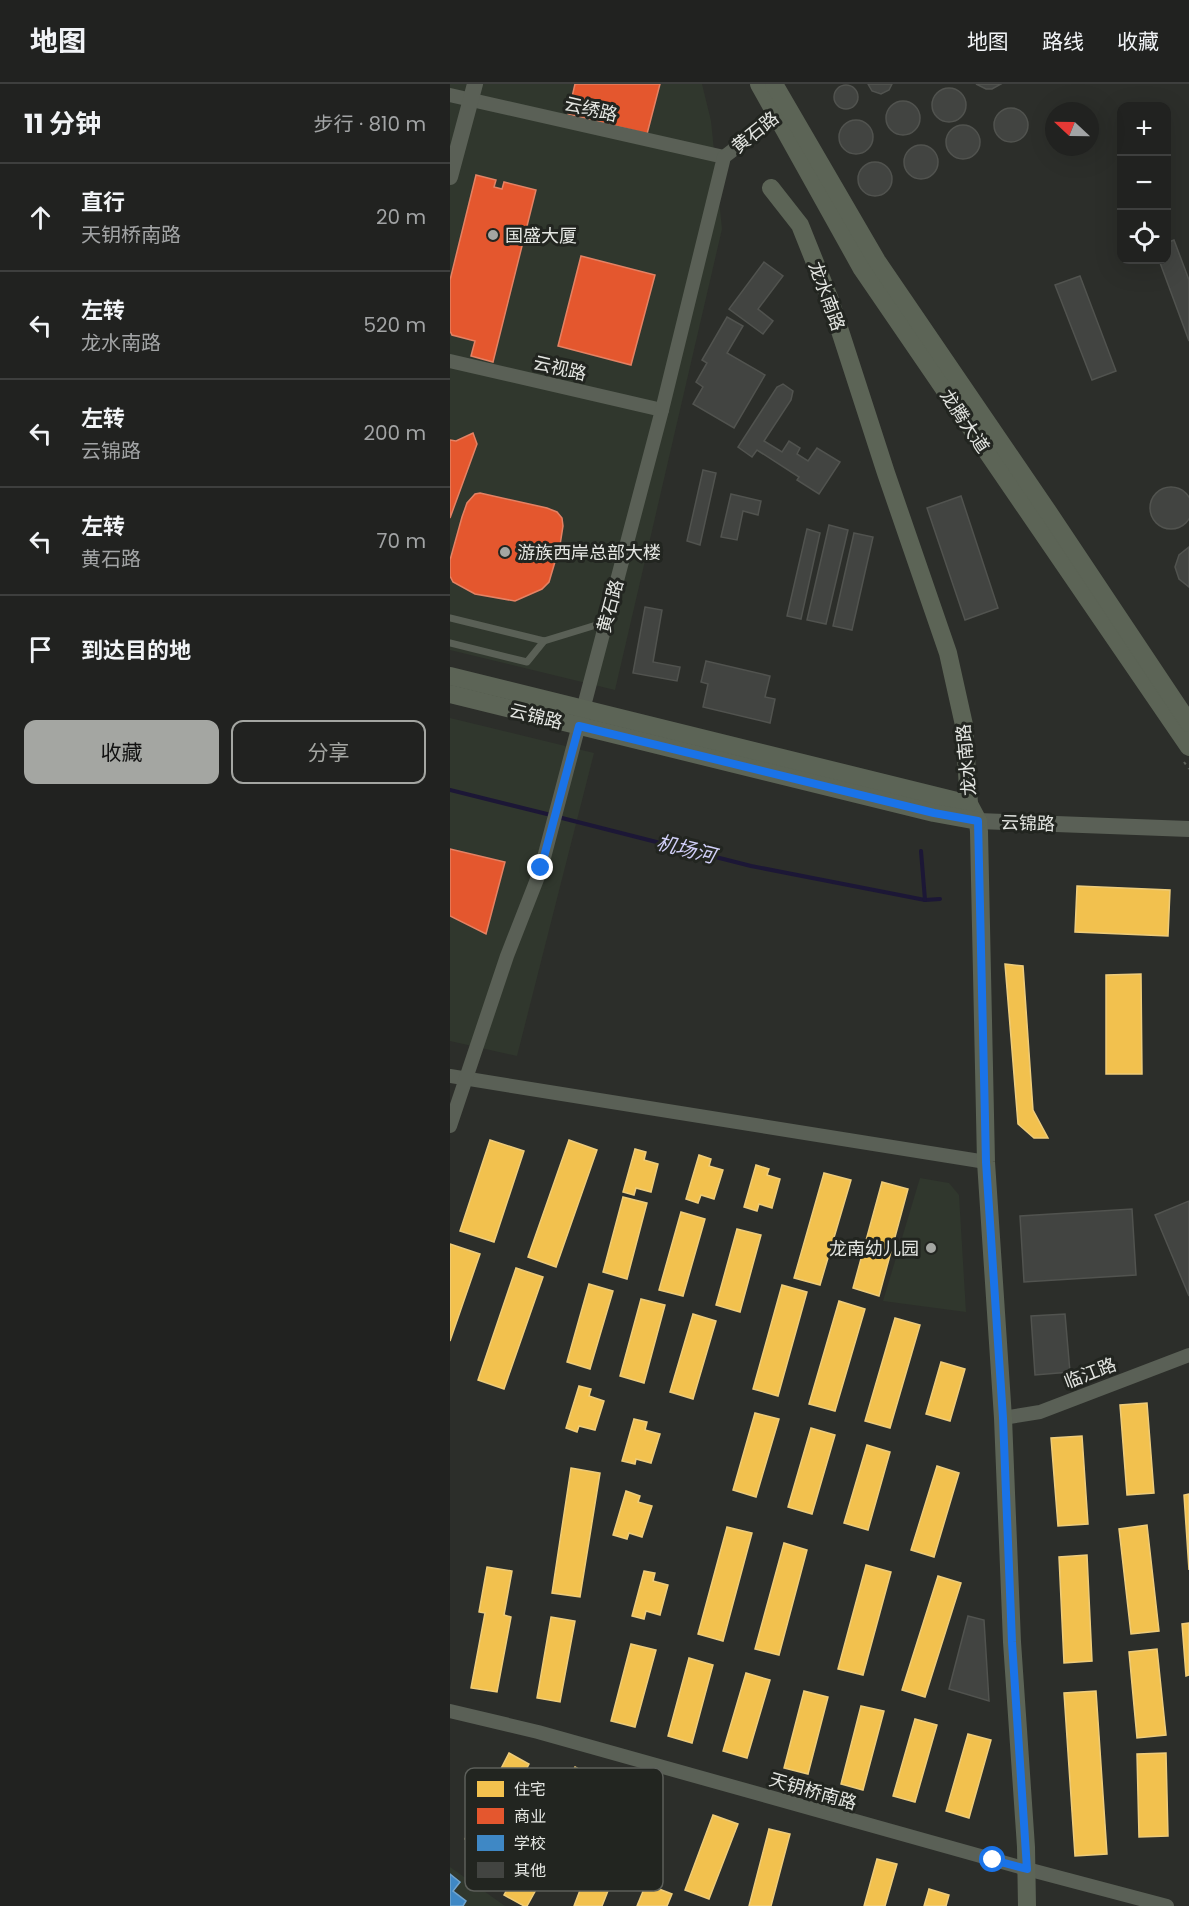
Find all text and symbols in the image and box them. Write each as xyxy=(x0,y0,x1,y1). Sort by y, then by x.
text: 地图 xyxy=(30,22,86,61)
text: 地图 xyxy=(967,27,1009,56)
text: 路线 xyxy=(1042,27,1084,56)
text: 收藏 xyxy=(1117,27,1159,56)
street label: 云绣路 xyxy=(562,91,620,127)
north arrow xyxy=(1045,102,1099,156)
map controls xyxy=(1117,102,1171,264)
button: + xyxy=(1117,102,1171,156)
street label: 黄石路 xyxy=(726,105,784,159)
text: 11 分钟 xyxy=(24,106,101,142)
text: 步行 · 810 m xyxy=(314,110,426,138)
button: − xyxy=(1117,156,1171,210)
text: 直行 xyxy=(81,187,125,218)
icon: ahead xyxy=(24,201,57,234)
text: 20 m xyxy=(376,203,426,231)
button: locate xyxy=(1117,210,1171,264)
text: 天钥桥南路 xyxy=(81,221,181,249)
place label: 国盛大厦 xyxy=(505,223,577,248)
marker: 国盛大厦 xyxy=(486,228,500,242)
street label: 龙水南路 xyxy=(803,258,851,334)
text: 左转 xyxy=(81,295,125,326)
icon: left xyxy=(24,309,57,342)
text: 520 m xyxy=(363,311,426,339)
text: 龙水南路 xyxy=(81,329,161,357)
street label: 云视路 xyxy=(531,350,589,386)
street label: 龙腾大道 xyxy=(935,384,995,458)
text: 左转 xyxy=(81,403,125,434)
icon: left xyxy=(24,417,57,450)
text: 200 m xyxy=(363,419,426,447)
text: 云锦路 xyxy=(81,437,141,465)
text: 左转 xyxy=(81,511,125,542)
icon: left xyxy=(24,525,57,558)
text: 70 m xyxy=(377,527,426,555)
place label: 游族西岸总部大楼 xyxy=(517,540,661,565)
text: 黄石路 xyxy=(81,545,141,573)
marker: 游族西岸总部大楼 xyxy=(498,545,512,559)
street label: 黄石路 xyxy=(591,577,629,635)
icon: arrive xyxy=(24,633,57,666)
text: 到达目的地 xyxy=(81,635,191,666)
street label: 云锦路 xyxy=(507,697,565,735)
button: 收藏 xyxy=(24,720,219,784)
button: 分享 xyxy=(231,720,426,784)
street label: 龙水南路 xyxy=(950,723,982,797)
street label: 云锦路 xyxy=(1001,810,1055,836)
water label: 机场河 xyxy=(654,828,722,871)
route end xyxy=(527,854,553,880)
place label: 龙南幼儿园 xyxy=(829,1236,919,1261)
marker: 龙南幼儿园 xyxy=(924,1241,938,1255)
street label: 临江路 xyxy=(1060,1352,1120,1394)
street label: 天钥桥南路 xyxy=(766,1767,860,1815)
legend xyxy=(465,1768,663,1891)
text: 住宅 xyxy=(514,1778,546,1801)
text: 商业 xyxy=(514,1805,546,1828)
text: 学校 xyxy=(514,1832,546,1855)
route start xyxy=(979,1846,1005,1872)
text: 其他 xyxy=(514,1859,546,1882)

